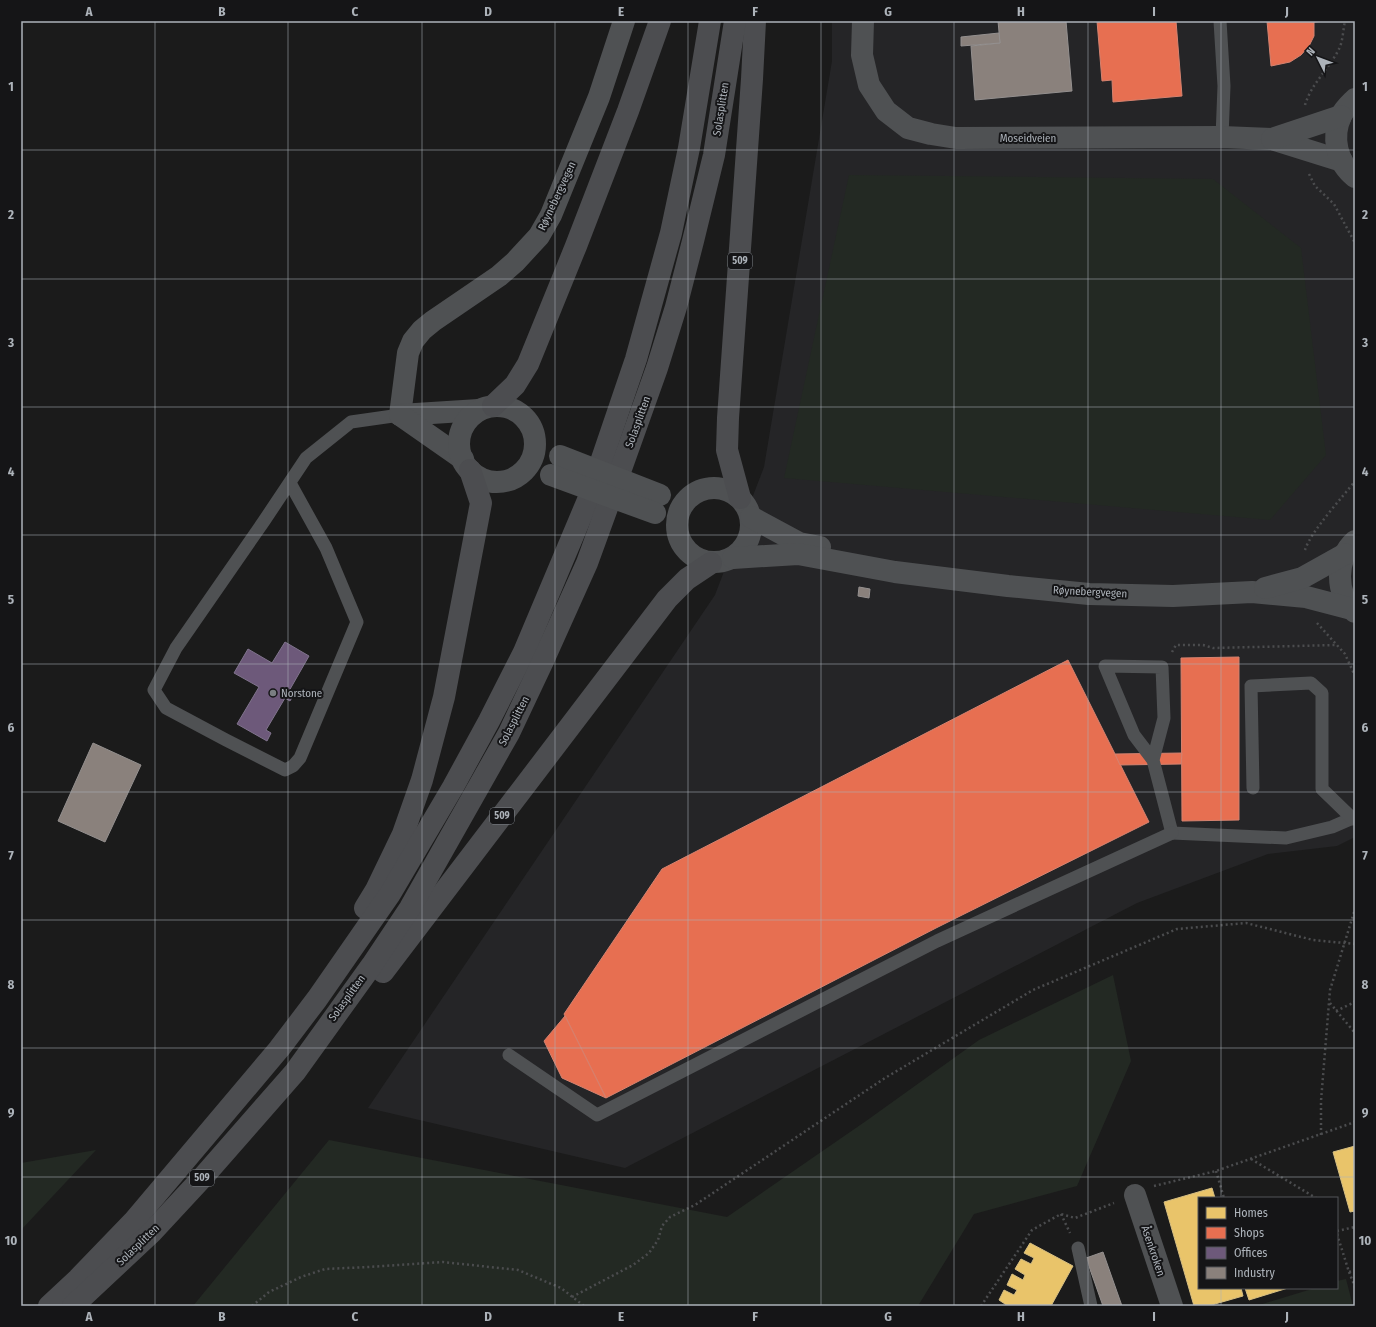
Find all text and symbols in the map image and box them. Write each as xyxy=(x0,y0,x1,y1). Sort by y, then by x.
text: A xyxy=(84,4,93,19)
text: B xyxy=(218,4,226,19)
text: C xyxy=(352,4,359,19)
text: D xyxy=(484,4,492,19)
text: E xyxy=(618,4,624,19)
text: F xyxy=(752,4,758,19)
text: G xyxy=(884,4,892,19)
text: H xyxy=(1017,4,1025,19)
text: I xyxy=(1152,4,1156,19)
text: J xyxy=(1284,4,1289,19)
north arrow xyxy=(1298,38,1338,78)
text: N xyxy=(1304,45,1318,58)
text: 1 xyxy=(8,79,14,94)
text: 1 xyxy=(1362,79,1368,94)
street label: Solasplitten xyxy=(710,81,732,137)
street label: Moseidveien xyxy=(1000,132,1056,145)
street label: Røynebergvegen xyxy=(535,160,579,232)
text: 2 xyxy=(7,207,14,222)
text: 2 xyxy=(1361,207,1368,222)
road number: 509 xyxy=(728,253,752,269)
text: 3 xyxy=(7,335,14,350)
text: 3 xyxy=(1361,335,1368,350)
street label: Solasplitten xyxy=(623,394,653,450)
text: 4 xyxy=(8,464,15,479)
text: 4 xyxy=(1362,464,1369,479)
street label: Røynebergvegen xyxy=(1053,584,1127,600)
text: 5 xyxy=(8,592,14,607)
text: 5 xyxy=(1362,592,1368,607)
place label: Norstone xyxy=(281,687,322,700)
marker: Norstone xyxy=(268,688,278,698)
street label: Solasplitten xyxy=(496,694,532,748)
text: 6 xyxy=(8,720,15,735)
text: 6 xyxy=(1362,720,1369,735)
road number: 509 xyxy=(490,808,514,824)
text: 7 xyxy=(8,848,14,863)
text: 7 xyxy=(1362,848,1368,863)
street label: Solasplitten xyxy=(326,972,368,1024)
text: 8 xyxy=(8,977,15,992)
text: 8 xyxy=(1362,977,1369,992)
text: 9 xyxy=(8,1105,15,1120)
text: 9 xyxy=(1362,1105,1369,1120)
road number: 509 xyxy=(190,1170,214,1186)
legend xyxy=(1198,1197,1338,1289)
text: Homes xyxy=(1234,1206,1268,1220)
street label: Solasplitten xyxy=(114,1222,162,1268)
street label: Åsenkroken xyxy=(1138,1224,1169,1278)
text: Shops xyxy=(1234,1226,1264,1240)
text: 10 xyxy=(5,1233,17,1248)
text: 10 xyxy=(1359,1233,1371,1248)
text: Offices xyxy=(1234,1246,1267,1260)
text: Industry xyxy=(1234,1266,1275,1280)
text: A xyxy=(84,1309,93,1324)
text: B xyxy=(218,1309,226,1324)
text: C xyxy=(352,1309,359,1324)
text: D xyxy=(484,1309,492,1324)
text: E xyxy=(618,1309,624,1324)
text: F xyxy=(752,1309,758,1324)
text: G xyxy=(884,1309,892,1324)
text: H xyxy=(1017,1309,1025,1324)
text: I xyxy=(1152,1309,1156,1324)
text: J xyxy=(1284,1309,1289,1324)

